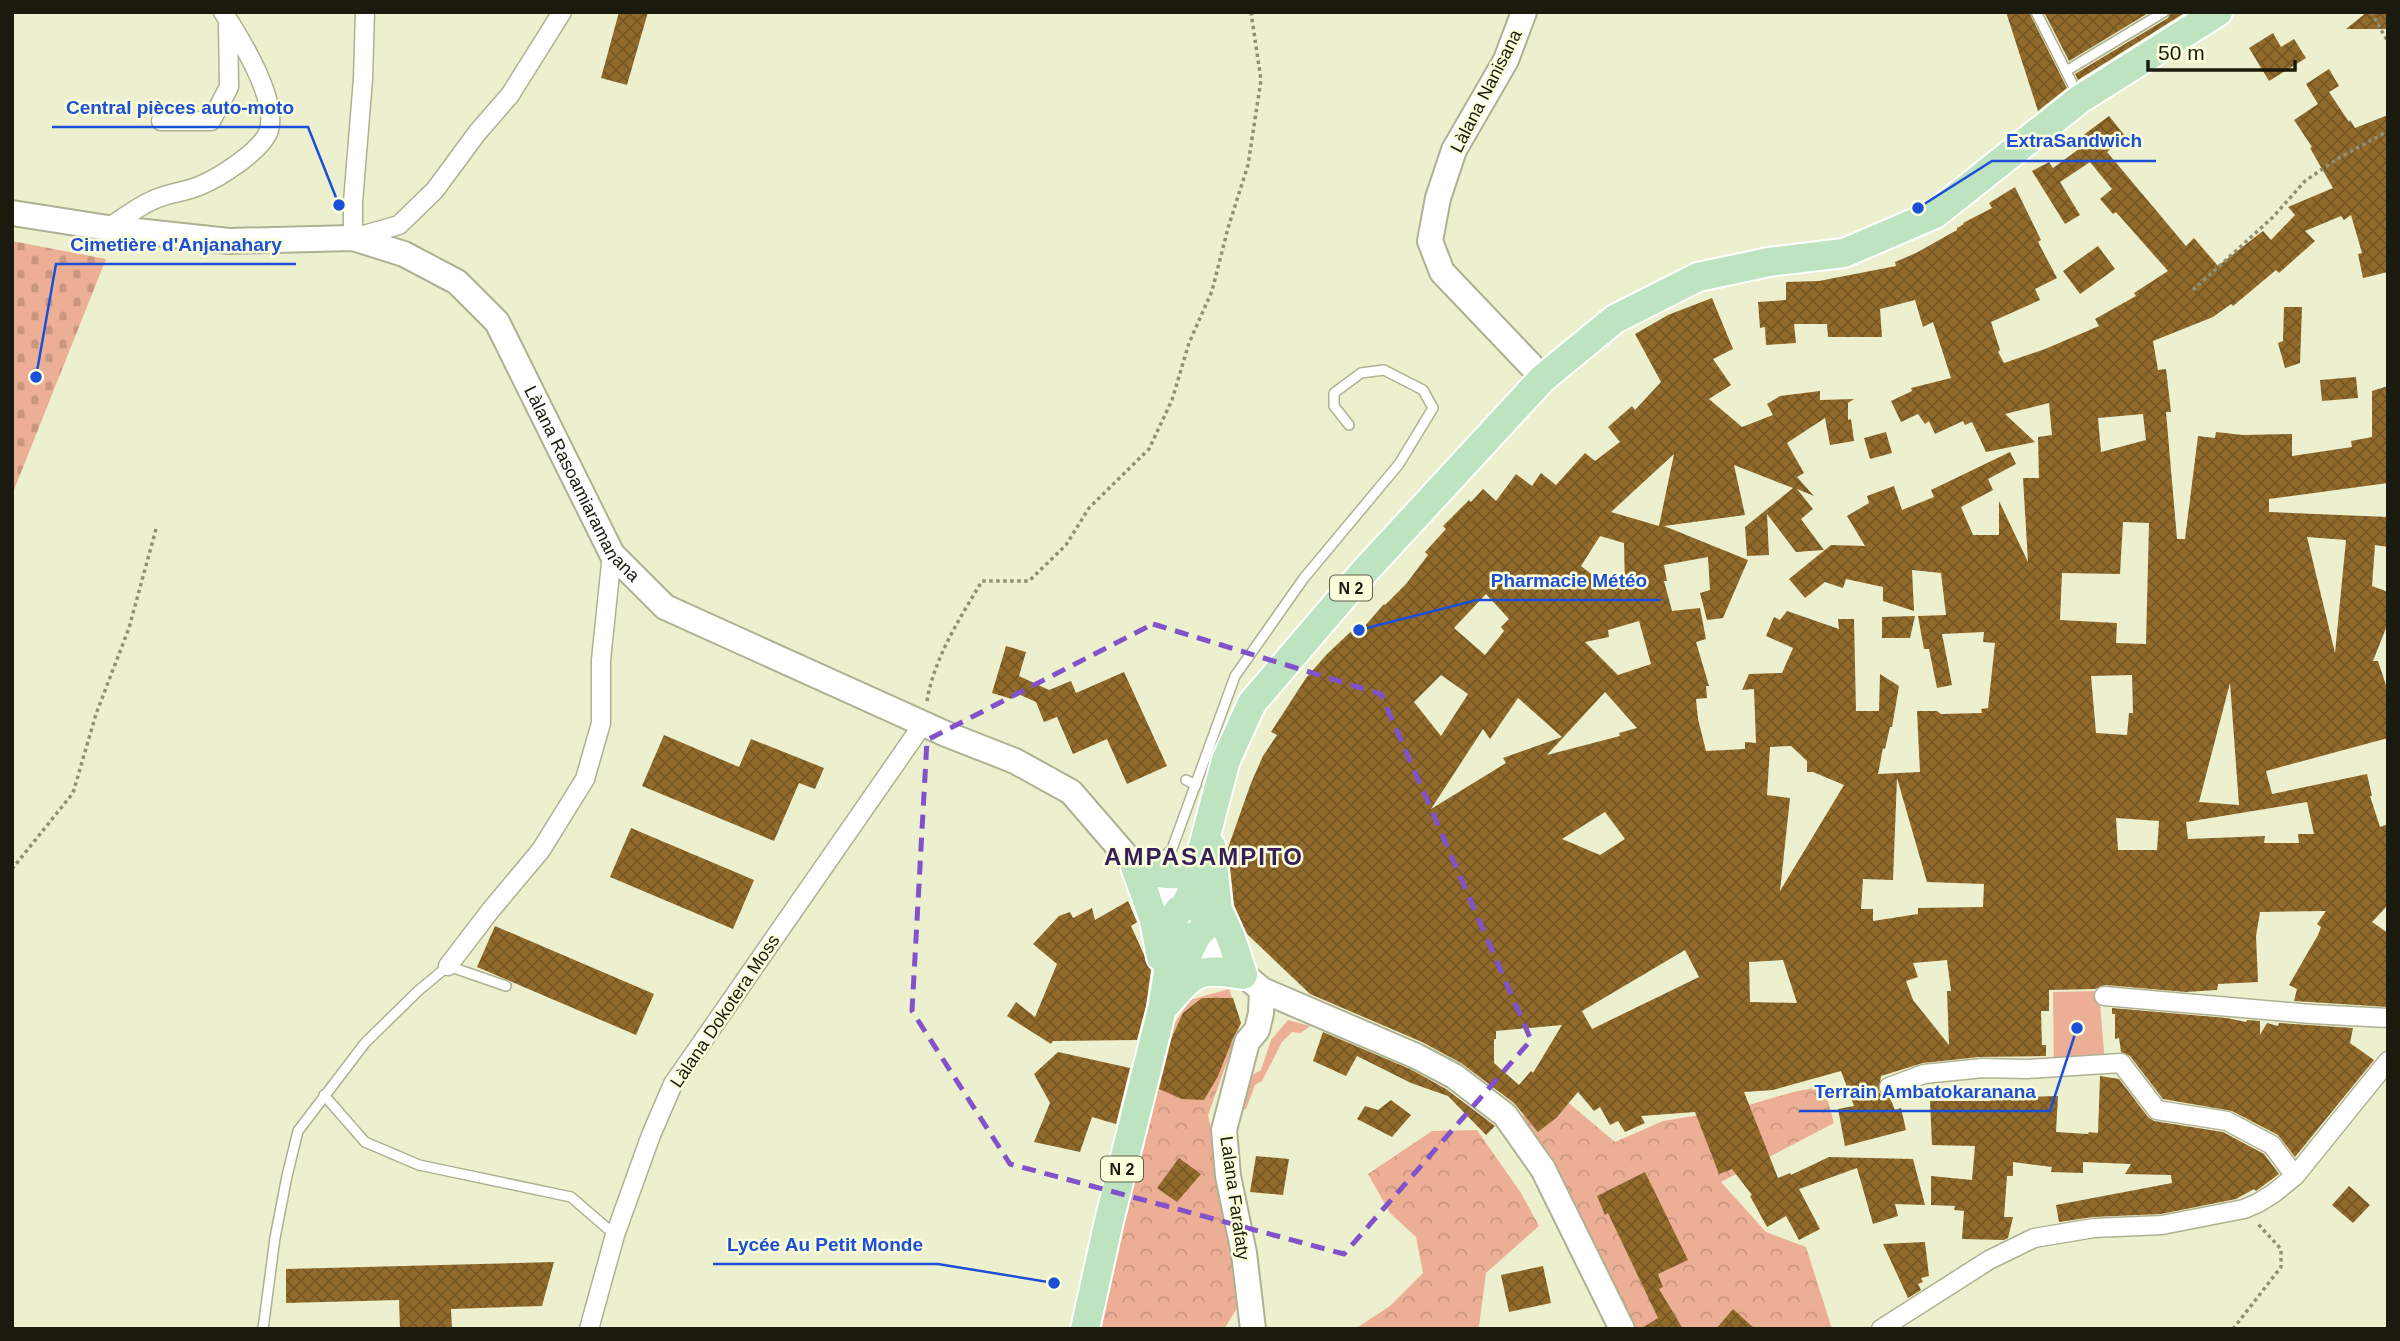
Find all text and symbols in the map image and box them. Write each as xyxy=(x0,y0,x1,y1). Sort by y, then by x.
street label: Làlana Nanisana xyxy=(1446,25,1526,156)
scale bar xyxy=(2148,28,2295,72)
text: 50 m xyxy=(2158,41,2205,64)
callout: Central pièces auto-moto xyxy=(52,87,308,127)
text: Central pièces auto-moto xyxy=(66,97,294,118)
callout: ExtraSandwich xyxy=(1992,121,2156,161)
text: ExtraSandwich xyxy=(2006,130,2142,151)
callout: Cimetière d'Anjanahary xyxy=(56,224,296,264)
text: Cimetière d'Anjanahary xyxy=(70,234,282,255)
street label: Làlana Rasoamiaramanana xyxy=(520,383,644,586)
callout: Pharmacie Météo xyxy=(1477,560,1661,600)
text: Pharmacie Météo xyxy=(1491,570,1647,591)
road number: N 2 xyxy=(1330,576,1372,600)
district label: AMPASAMPITO xyxy=(1104,843,1304,870)
street label: Làlana Dokotera Moss xyxy=(666,931,784,1091)
callout: Terrain Ambatokaranana xyxy=(1799,1071,2050,1111)
text: Terrain Ambatokaranana xyxy=(1814,1081,2036,1102)
street label: Lalana Farafaty xyxy=(1216,1135,1254,1261)
road number: N 2 xyxy=(1101,1156,1143,1182)
callout: Lycée Au Petit Monde xyxy=(713,1224,938,1264)
text: Lycée Au Petit Monde xyxy=(727,1234,923,1255)

